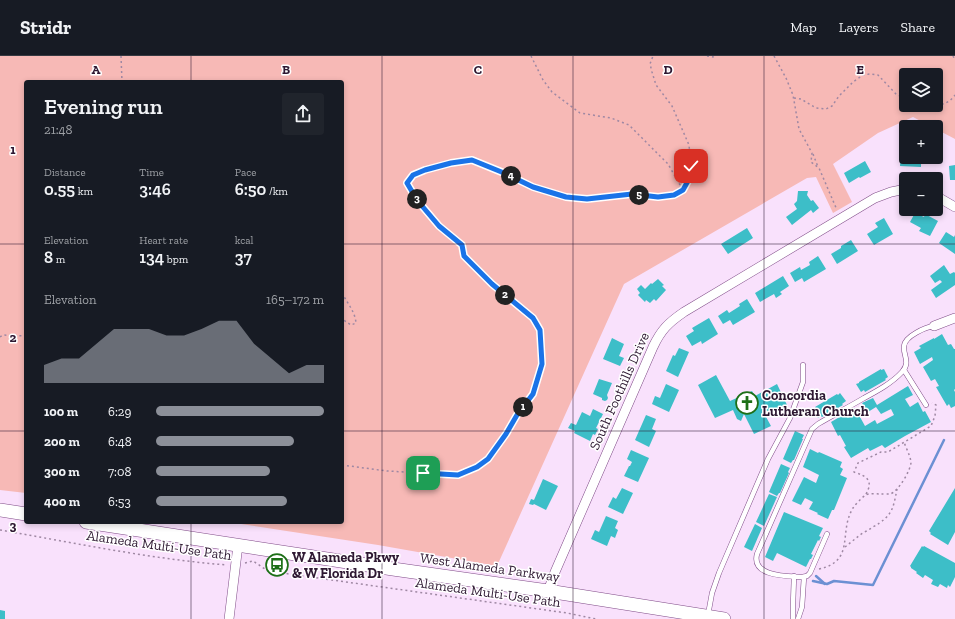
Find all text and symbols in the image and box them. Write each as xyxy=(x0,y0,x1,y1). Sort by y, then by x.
text: Stridr xyxy=(20,16,71,39)
text: Map xyxy=(790,19,817,36)
text: Layers xyxy=(839,19,878,36)
text: Share xyxy=(900,19,935,36)
text: A xyxy=(92,62,101,77)
text: B xyxy=(282,62,290,77)
text: C xyxy=(474,62,482,77)
text: D xyxy=(663,62,673,77)
text: E xyxy=(856,62,864,77)
map controls xyxy=(899,68,943,216)
button: layers xyxy=(899,68,943,112)
text: Evening run xyxy=(44,93,163,120)
button: share xyxy=(282,93,324,135)
button: + xyxy=(899,120,943,164)
text: 21:48 xyxy=(44,122,73,137)
text: 1 xyxy=(10,142,16,157)
pin xyxy=(674,149,708,183)
icon: check xyxy=(680,155,702,177)
text: Distance xyxy=(44,166,86,179)
text: Time xyxy=(139,166,164,179)
text: Pace xyxy=(235,166,256,179)
pin: 4 xyxy=(501,166,521,186)
text: 4 xyxy=(508,169,514,182)
button: − xyxy=(899,172,943,216)
text: 0.55 xyxy=(44,179,75,199)
text: 3:46 xyxy=(139,179,171,199)
text: 6:50 xyxy=(235,179,266,199)
text: km xyxy=(75,185,93,198)
text: /km xyxy=(266,185,288,198)
pin: 5 xyxy=(629,185,649,205)
text: 5 xyxy=(636,188,642,201)
pin: 3 xyxy=(407,189,427,209)
text: 3 xyxy=(414,192,420,205)
text: Elevation xyxy=(44,234,88,247)
text: Heart rate xyxy=(139,234,188,247)
text: kcal xyxy=(235,234,254,247)
text: 8 xyxy=(44,247,53,267)
text: 134 xyxy=(139,247,164,267)
text: 37 xyxy=(235,247,252,267)
text: m xyxy=(53,253,65,266)
text: bpm xyxy=(164,253,188,266)
pin: 2 xyxy=(495,285,515,305)
text: 2 xyxy=(502,288,508,301)
text: Elevation xyxy=(44,292,96,307)
text: 165–172 m xyxy=(266,292,324,307)
street label: South Foothills Drive xyxy=(586,329,653,453)
text: 2 xyxy=(10,330,17,345)
place label: Concordia Lutheran Church xyxy=(762,387,869,420)
church icon: Concordia Lutheran Church xyxy=(734,390,760,416)
pin: 1 xyxy=(513,397,533,417)
text: 1 xyxy=(521,400,525,413)
text: 100 m xyxy=(44,404,78,419)
text: 6:29 xyxy=(108,404,131,419)
text: 200 m xyxy=(44,434,80,449)
text: 6:48 xyxy=(108,434,132,449)
pin xyxy=(406,456,440,490)
icon: arrive xyxy=(412,462,434,484)
text: 300 m xyxy=(44,464,80,479)
text: 7:08 xyxy=(108,464,132,479)
text: 400 m xyxy=(44,494,80,509)
text: 6:53 xyxy=(108,494,131,509)
text: 3 xyxy=(10,518,17,533)
street label: Alameda Multi-Use Path xyxy=(85,527,233,564)
place label: W Alameda Pkwy & W Florida Dr xyxy=(292,549,400,582)
street label: West Alameda Parkway xyxy=(419,549,562,586)
bus stop icon: W Alameda Pkwy & W Florida Dr xyxy=(264,552,290,578)
street label: Alameda Multi-Use Path xyxy=(414,574,562,611)

